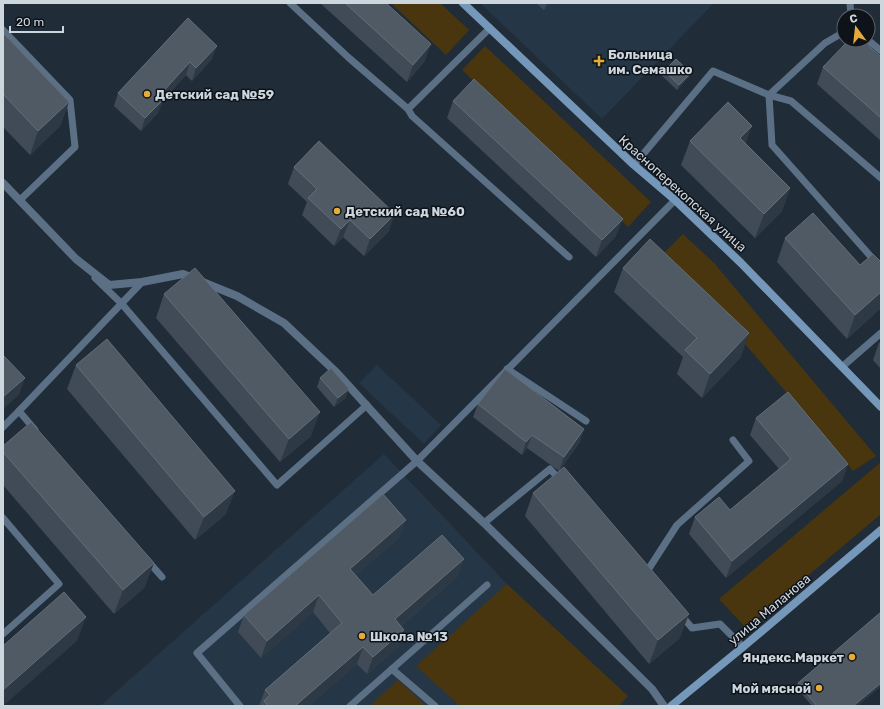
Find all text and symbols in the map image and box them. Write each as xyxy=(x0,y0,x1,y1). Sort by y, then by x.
scale bar xyxy=(10,8,63,34)
north arrow xyxy=(836,8,876,48)
text: С xyxy=(848,11,859,26)
text: 20 m xyxy=(16,15,44,29)
place label: Больница им. Семашко xyxy=(608,47,692,77)
marker: Больница им. Семашко xyxy=(593,55,605,67)
place label: Детский сад №59 xyxy=(155,87,274,102)
marker: Детский сад №59 xyxy=(142,89,152,99)
street label: Красноперекопская улица xyxy=(616,132,750,255)
place label: Детский сад №60 xyxy=(345,204,465,219)
marker: Детский сад №60 xyxy=(332,206,342,216)
street label: улица Маланова xyxy=(725,571,813,648)
place label: Школа №13 xyxy=(370,629,448,644)
marker: Школа №13 xyxy=(357,631,367,641)
place label: Яндекс.Маркет xyxy=(742,650,844,665)
marker: Яндекс.Маркет xyxy=(847,652,857,662)
place label: Мой мясной xyxy=(732,681,811,696)
marker: Мой мясной xyxy=(814,683,824,693)

